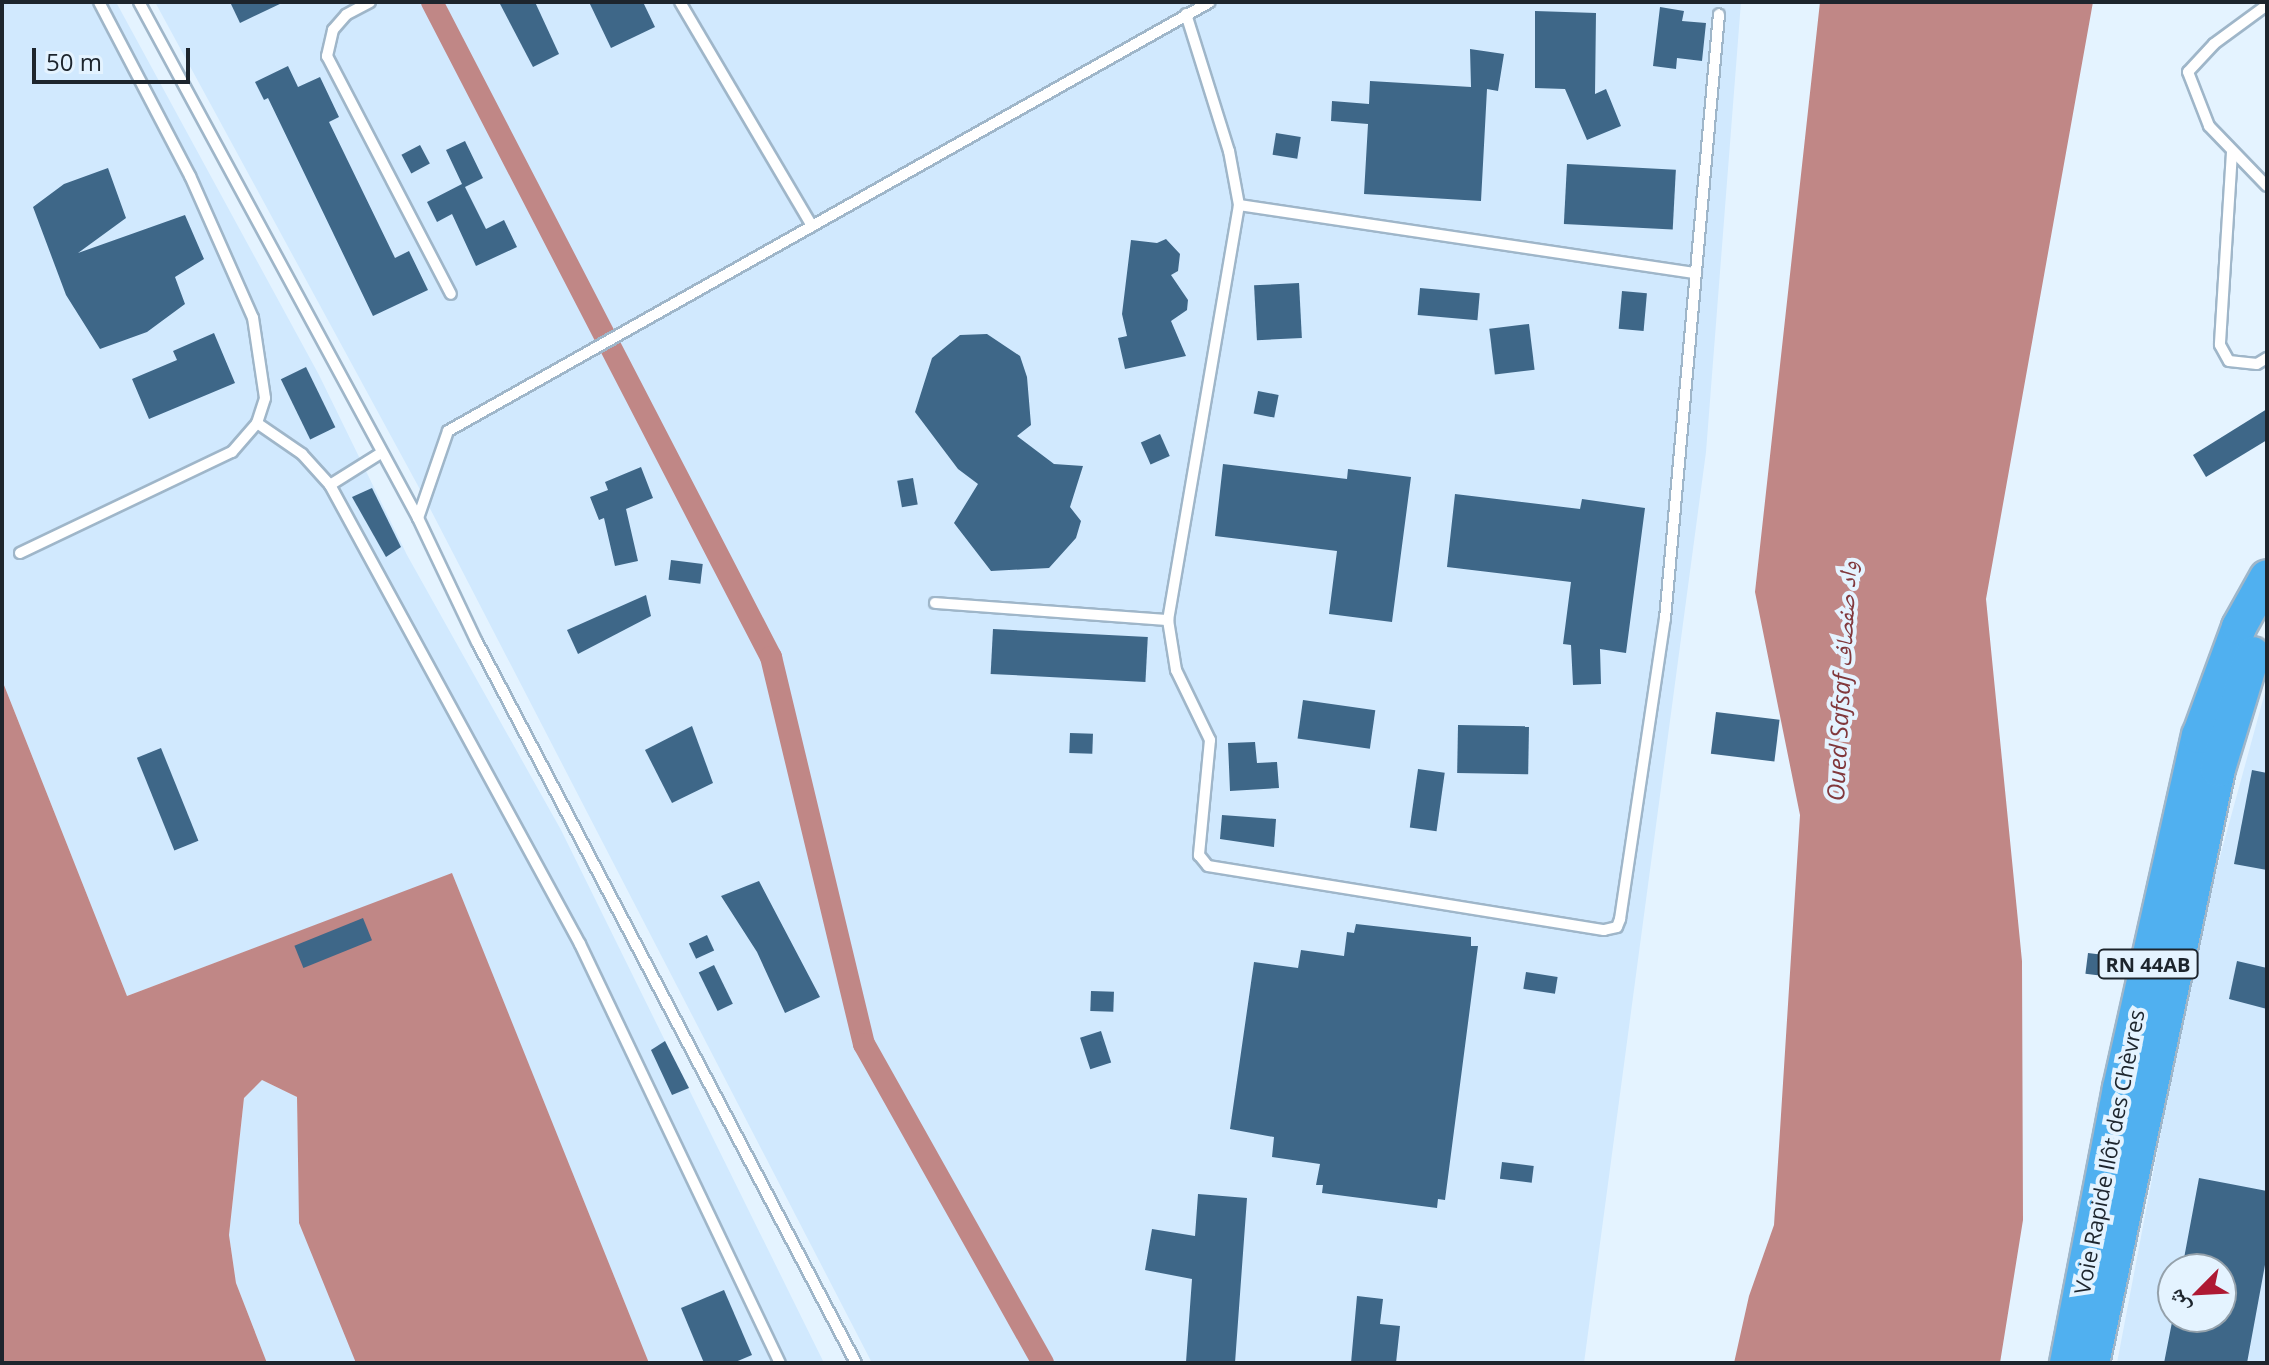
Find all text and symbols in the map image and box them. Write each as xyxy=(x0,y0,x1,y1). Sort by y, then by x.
scale bar xyxy=(36,32,194,82)
text: 50 m xyxy=(46,45,102,78)
water label: Oued Safsaf واد صفصاف xyxy=(1820,560,1862,802)
road number: RN 44AB xyxy=(2096,948,2200,980)
street label: Voie Rapide Ilôt des Chèvres xyxy=(2068,1007,2150,1297)
north arrow xyxy=(2157,1253,2237,1333)
text: ش xyxy=(2158,1285,2195,1319)

